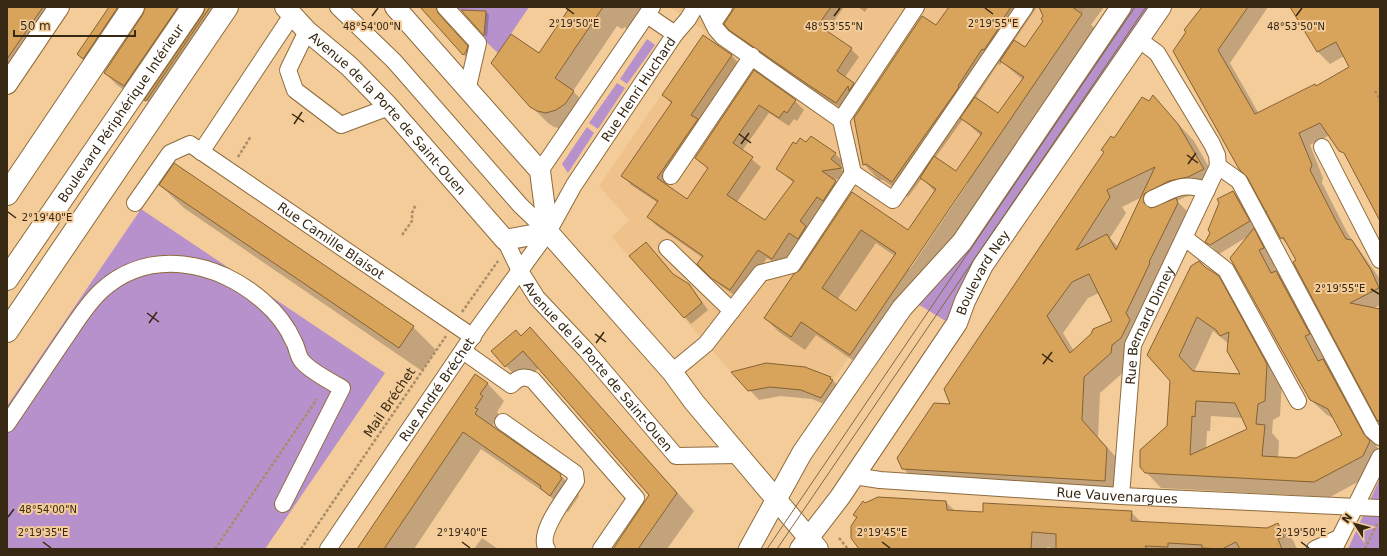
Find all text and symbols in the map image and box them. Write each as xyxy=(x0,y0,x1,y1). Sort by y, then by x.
scale bar xyxy=(14,12,135,38)
text: 2°19'50"E xyxy=(549,18,599,29)
text: 2°19'55"E xyxy=(968,18,1018,29)
text: 50 m xyxy=(20,19,51,33)
street label: Boulevard Périphérique Intérieur xyxy=(55,21,187,205)
text: 48°54'00"N xyxy=(343,21,401,32)
text: 48°53'55"N xyxy=(805,21,863,32)
text: 48°53'50"N xyxy=(1267,21,1325,32)
street label: Avenue de la Porte de Saint-Ouen xyxy=(306,29,469,198)
street label: Rue Henri Huchard xyxy=(598,34,679,145)
street label: Rue Camille Blaisot xyxy=(275,199,387,282)
text: 2°19'40"E xyxy=(22,212,72,223)
street label: Boulevard Ney xyxy=(954,227,1013,317)
street label: Rue Bernard Dimey xyxy=(1123,263,1178,385)
street label: Avenue de la Porte de Saint-Ouen xyxy=(520,279,676,454)
text: 2°19'55"E xyxy=(1315,283,1365,294)
street label: Rue André Bréchet xyxy=(396,335,477,444)
street label: Mail Bréchet xyxy=(361,365,418,440)
street label: Rue Vauvenargues xyxy=(1056,485,1178,507)
text: 48°54'00"N xyxy=(19,504,77,515)
north arrow xyxy=(1335,504,1375,544)
text: N xyxy=(1339,511,1355,526)
text: 2°19'35"E xyxy=(18,527,68,538)
text: 2°19'40"E xyxy=(437,527,487,538)
text: 2°19'45"E xyxy=(857,527,907,538)
text: 2°19'50"E xyxy=(1276,527,1326,538)

